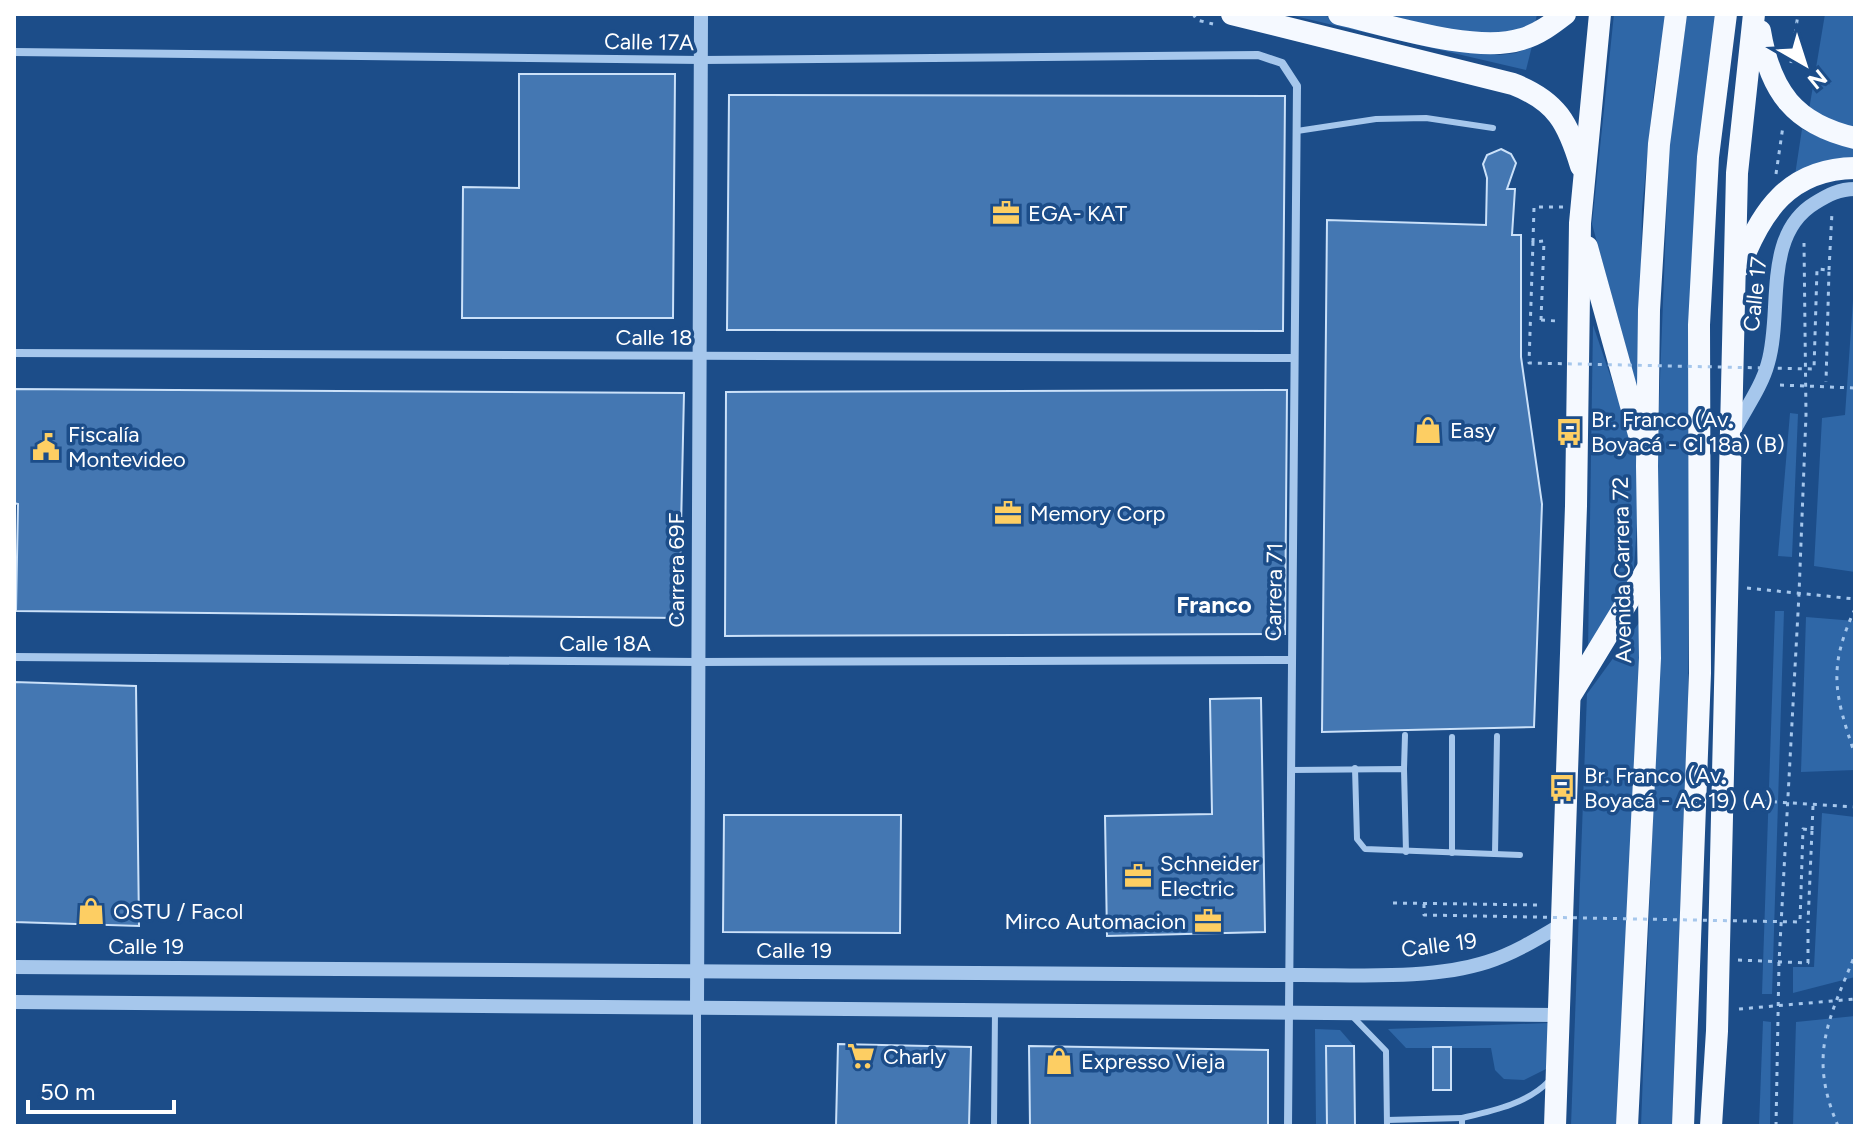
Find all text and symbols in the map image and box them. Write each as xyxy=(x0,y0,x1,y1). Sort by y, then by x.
north arrow xyxy=(1765,24,1845,104)
street label: Calle 17A xyxy=(604,28,694,56)
text: N xyxy=(1802,63,1832,95)
office icon: EGA- KAT xyxy=(991,198,1021,228)
place label: EGA- KAT xyxy=(1028,200,1127,227)
street label: Calle 17 xyxy=(1738,255,1772,333)
street label: Calle 18 xyxy=(616,324,692,351)
place label: Br. Franco (Av. Boyacá - Cl 18a) (B) xyxy=(1591,406,1785,458)
shop icon: Easy xyxy=(1413,415,1443,445)
place label: Easy xyxy=(1450,417,1496,444)
bus stop icon: Br. Franco (Av. Boyacá - Cl 18a) (B) xyxy=(1554,417,1584,447)
place label: Fiscalía Montevideo xyxy=(68,421,186,473)
public building icon: Fiscalía Montevideo xyxy=(31,432,61,462)
street label: Avenida Carrera 72 xyxy=(1607,476,1637,664)
office icon: Memory Corp xyxy=(993,498,1023,528)
place label: Memory Corp xyxy=(1030,500,1166,527)
street label: Carrera 69F xyxy=(663,513,690,627)
street label: Carrera 71 xyxy=(1260,542,1288,642)
district label: Franco xyxy=(1176,590,1252,619)
street label: Calle 18A xyxy=(559,630,651,657)
place label: Br. Franco (Av. Boyacá - Ac 19) (A) xyxy=(1584,762,1773,814)
bus stop icon: Br. Franco (Av. Boyacá - Ac 19) (A) xyxy=(1547,773,1577,803)
place label: Schneider Electric xyxy=(1160,850,1260,902)
office icon: Schneider Electric xyxy=(1123,861,1153,891)
shop icon: OSTU / Facol xyxy=(76,896,106,926)
place label: OSTU / Facol xyxy=(113,898,243,925)
office icon: Mirco Automacion xyxy=(1193,906,1223,936)
place label: Mirco Automacion xyxy=(1005,908,1186,935)
street label: Calle 19 xyxy=(1400,927,1478,963)
street label: Calle 19 xyxy=(108,933,184,960)
street label: Calle 19 xyxy=(756,937,832,964)
supermarket icon: Charly xyxy=(846,1041,876,1071)
place label: Charly xyxy=(883,1043,947,1070)
shop icon: Expresso Vieja xyxy=(1044,1046,1074,1076)
place label: Expresso Vieja xyxy=(1081,1048,1225,1075)
scale bar xyxy=(28,1064,174,1114)
text: 50 m xyxy=(40,1077,96,1106)

